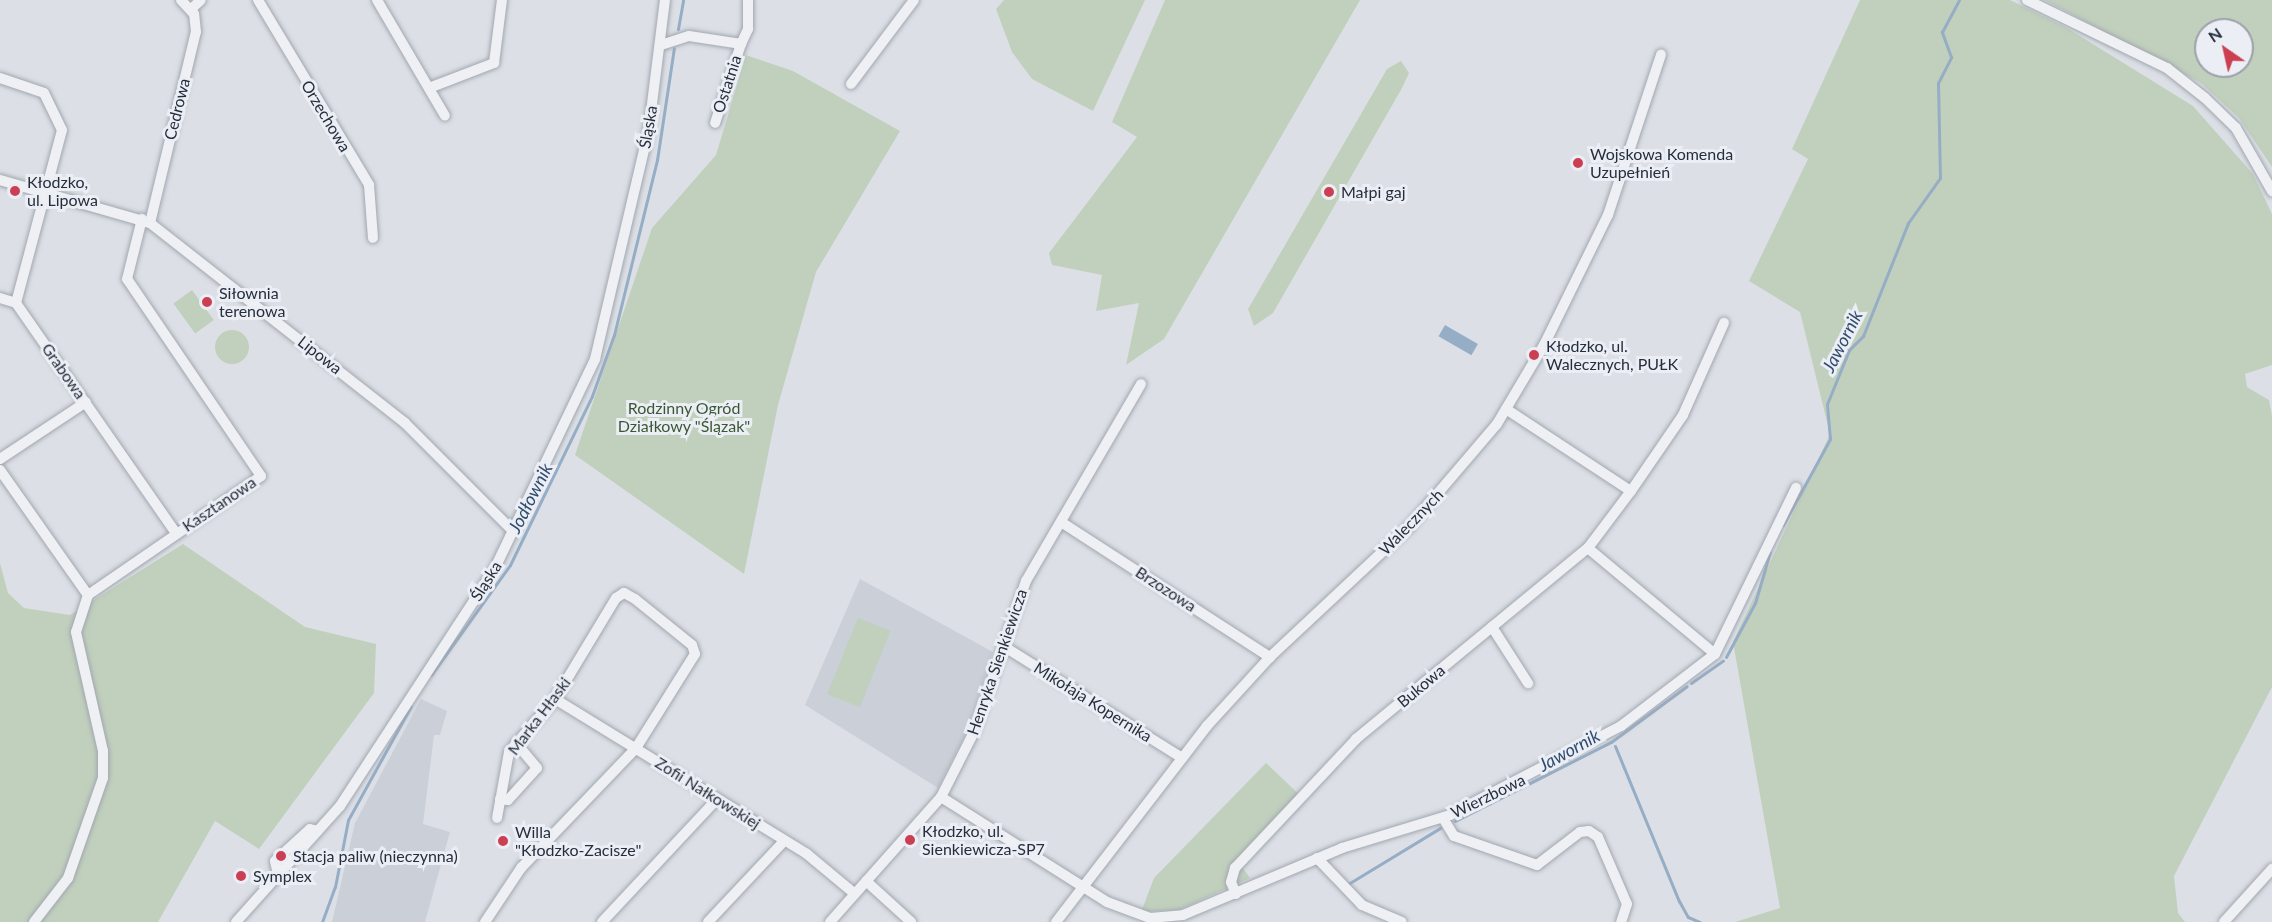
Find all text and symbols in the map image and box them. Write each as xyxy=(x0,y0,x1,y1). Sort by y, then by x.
north arrow xyxy=(2194,18,2254,78)
text: N xyxy=(2204,23,2225,46)
street label: Ostatnia xyxy=(709,53,745,115)
street label: Cedrowa xyxy=(160,76,194,142)
street label: Orzechowa xyxy=(297,77,355,155)
street label: Śląska xyxy=(635,104,661,150)
place label: Wojskowa Komenda Uzupełnień xyxy=(1590,144,1733,182)
marker: Wojskowa Komenda Uzupełnień xyxy=(1571,156,1585,170)
place label: Kłodzko, ul. Lipowa xyxy=(27,172,98,210)
place label: Małpi gaj xyxy=(1341,182,1406,202)
marker: Kłodzko, ul. Lipowa xyxy=(8,184,22,198)
marker: Małpi gaj xyxy=(1322,185,1336,199)
place label: Siłownia terenowa xyxy=(219,283,285,321)
marker: Siłownia terenowa xyxy=(200,295,214,309)
water label: Jawornik xyxy=(1817,306,1867,376)
street label: Lipowa xyxy=(294,332,346,378)
place label: Kłodzko, ul. Walecznych, PUŁK xyxy=(1546,336,1678,374)
street label: Grabowa xyxy=(38,339,90,403)
marker: Kłodzko, ul. Walecznych, PUŁK xyxy=(1527,348,1541,362)
park label: Rodzinny Ogród Działkowy "Ślązak" xyxy=(618,398,750,436)
water label: Jodłownik xyxy=(503,460,557,536)
street label: Kasztanowa xyxy=(179,472,259,536)
street label: Walecznych xyxy=(1375,485,1447,559)
street label: Śląska xyxy=(466,558,506,604)
street label: Brzozowa xyxy=(1132,562,1200,616)
street label: Henryka Sienkiewicza xyxy=(963,587,1031,737)
street label: Mikołaja Kopernika xyxy=(1031,658,1155,746)
street label: Bukowa xyxy=(1393,661,1449,711)
street label: Marka Hłaski xyxy=(504,673,574,759)
water label: Jawornik xyxy=(1535,724,1603,776)
street label: Zofii Nałkowskiej xyxy=(652,753,764,833)
street label: Wierzbowa xyxy=(1448,770,1528,822)
place label: Kłodzko, ul. Sienkiewicza-SP7 xyxy=(922,821,1045,859)
place label: Willa "Kłodzko-Zacisze" xyxy=(515,822,641,860)
marker: Kłodzko, ul. Sienkiewicza-SP7 xyxy=(903,833,917,847)
marker: Willa "Kłodzko-Zacisze" xyxy=(496,834,510,848)
place label: Stacja paliw (nieczynna) xyxy=(293,846,458,866)
marker: Stacja paliw (nieczynna) xyxy=(274,849,288,863)
place label: Symplex xyxy=(253,866,312,886)
marker: Symplex xyxy=(234,869,248,883)

